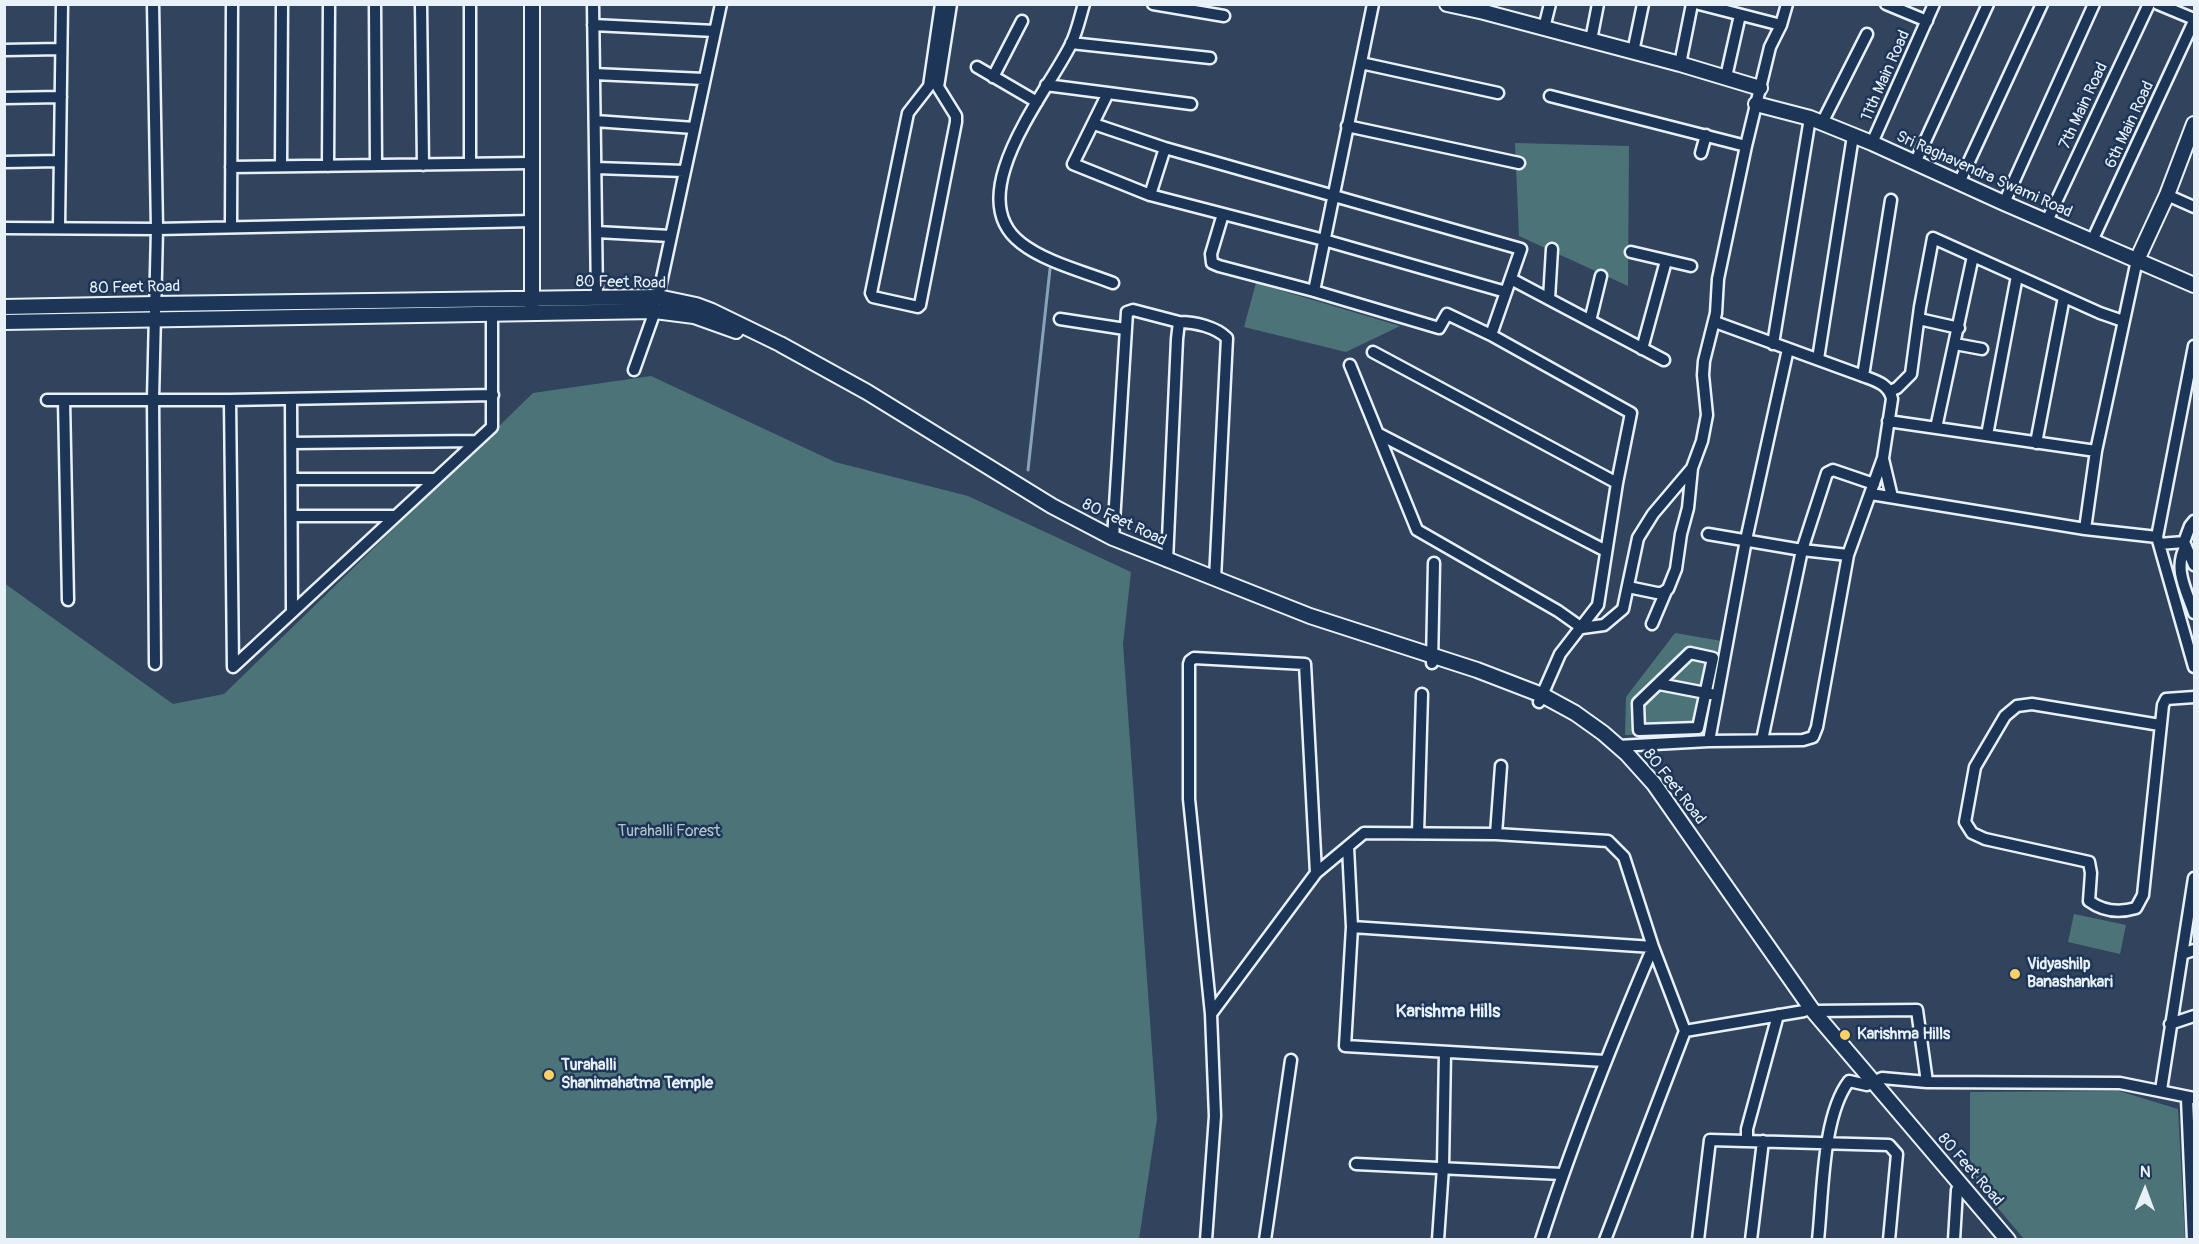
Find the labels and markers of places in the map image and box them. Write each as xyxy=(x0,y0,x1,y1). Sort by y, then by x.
place label: Vidyashilp Banashankari xyxy=(2027,955,2113,993)
marker: Vidyashilp Banashankari xyxy=(2008,967,2022,981)
place label: Karishma Hills xyxy=(1857,1025,1950,1045)
marker: Karishma Hills xyxy=(1838,1028,1852,1042)
place label: Turahalli Shanimahatma Temple xyxy=(561,1056,713,1094)
marker: Turahalli Shanimahatma Temple xyxy=(542,1068,556,1082)

